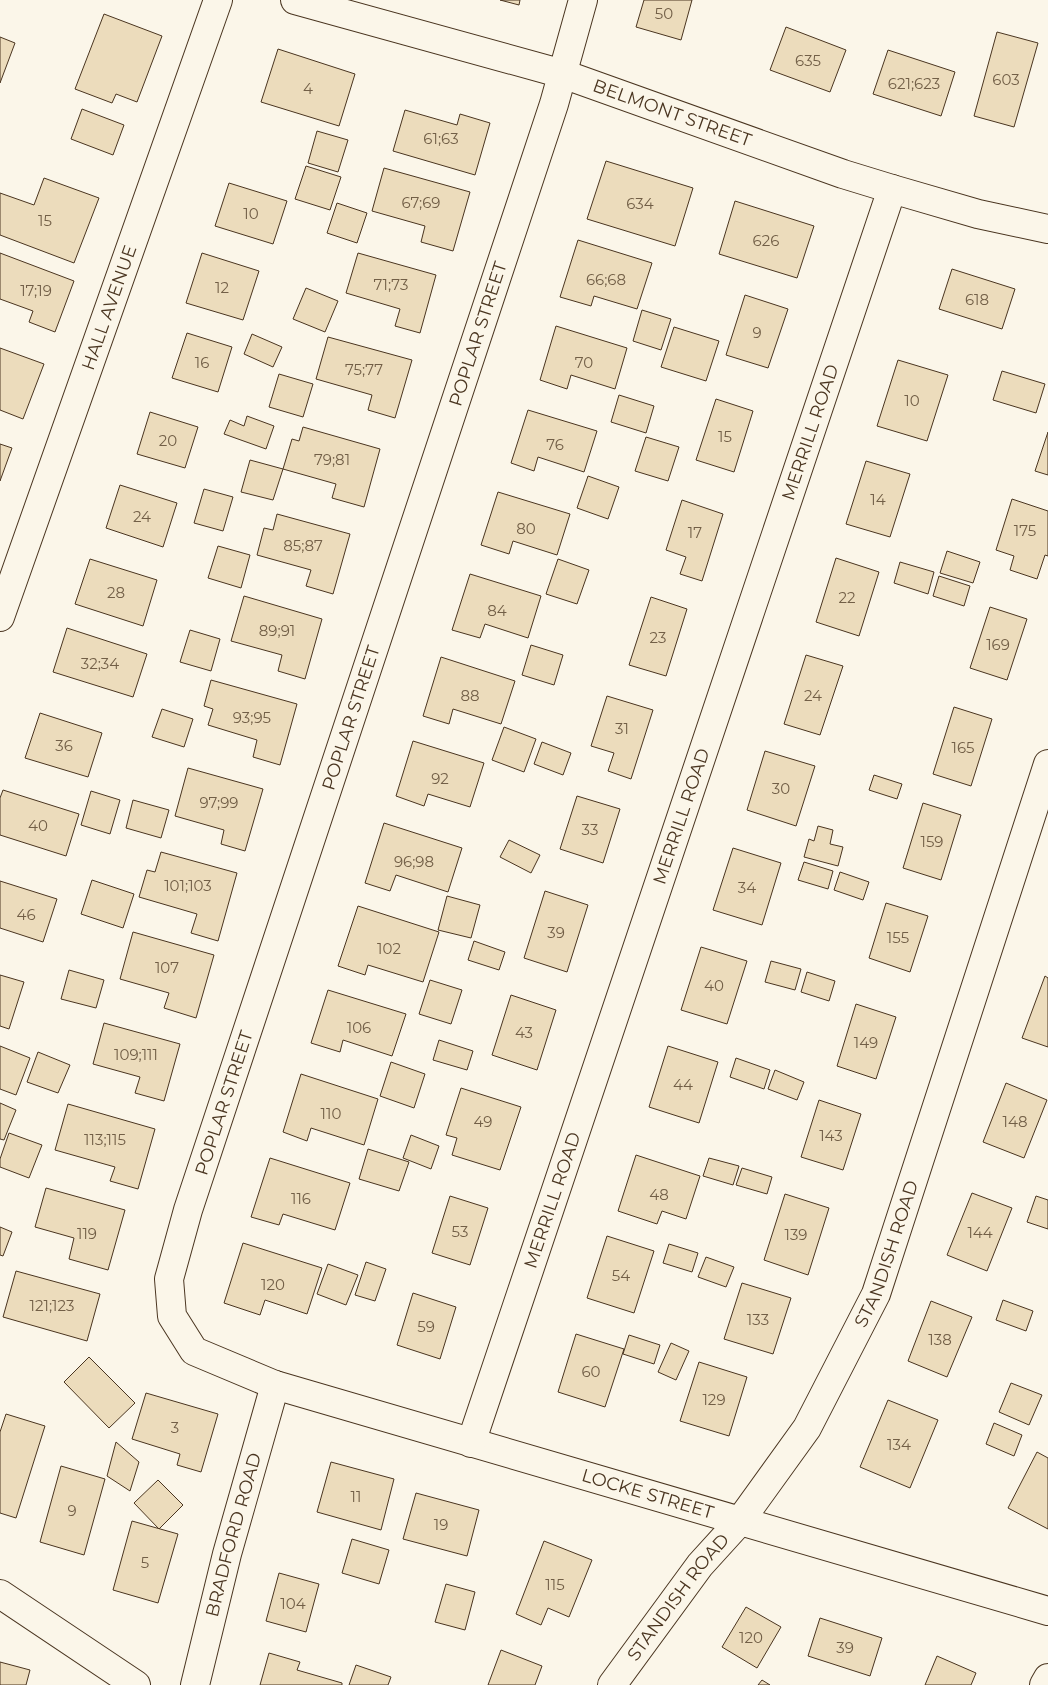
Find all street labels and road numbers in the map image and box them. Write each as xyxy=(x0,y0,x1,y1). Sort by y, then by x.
street label: BELMONT STREET xyxy=(590,75,755,152)
street label: HALL AVENUE xyxy=(77,242,141,373)
street label: POPLAR STREET xyxy=(444,258,512,409)
street label: MERRILL ROAD xyxy=(777,361,843,503)
street label: POPLAR STREET xyxy=(317,642,385,793)
street label: MERRILL ROAD xyxy=(648,745,714,887)
street label: POPLAR STREET xyxy=(190,1027,258,1178)
street label: MERRILL ROAD xyxy=(519,1129,586,1271)
street label: STANDISH ROAD xyxy=(850,1178,923,1331)
street label: BRADFORD ROAD xyxy=(201,1450,266,1619)
street label: LOCKE STREET xyxy=(579,1464,717,1524)
street label: STANDISH ROAD xyxy=(622,1529,734,1665)

